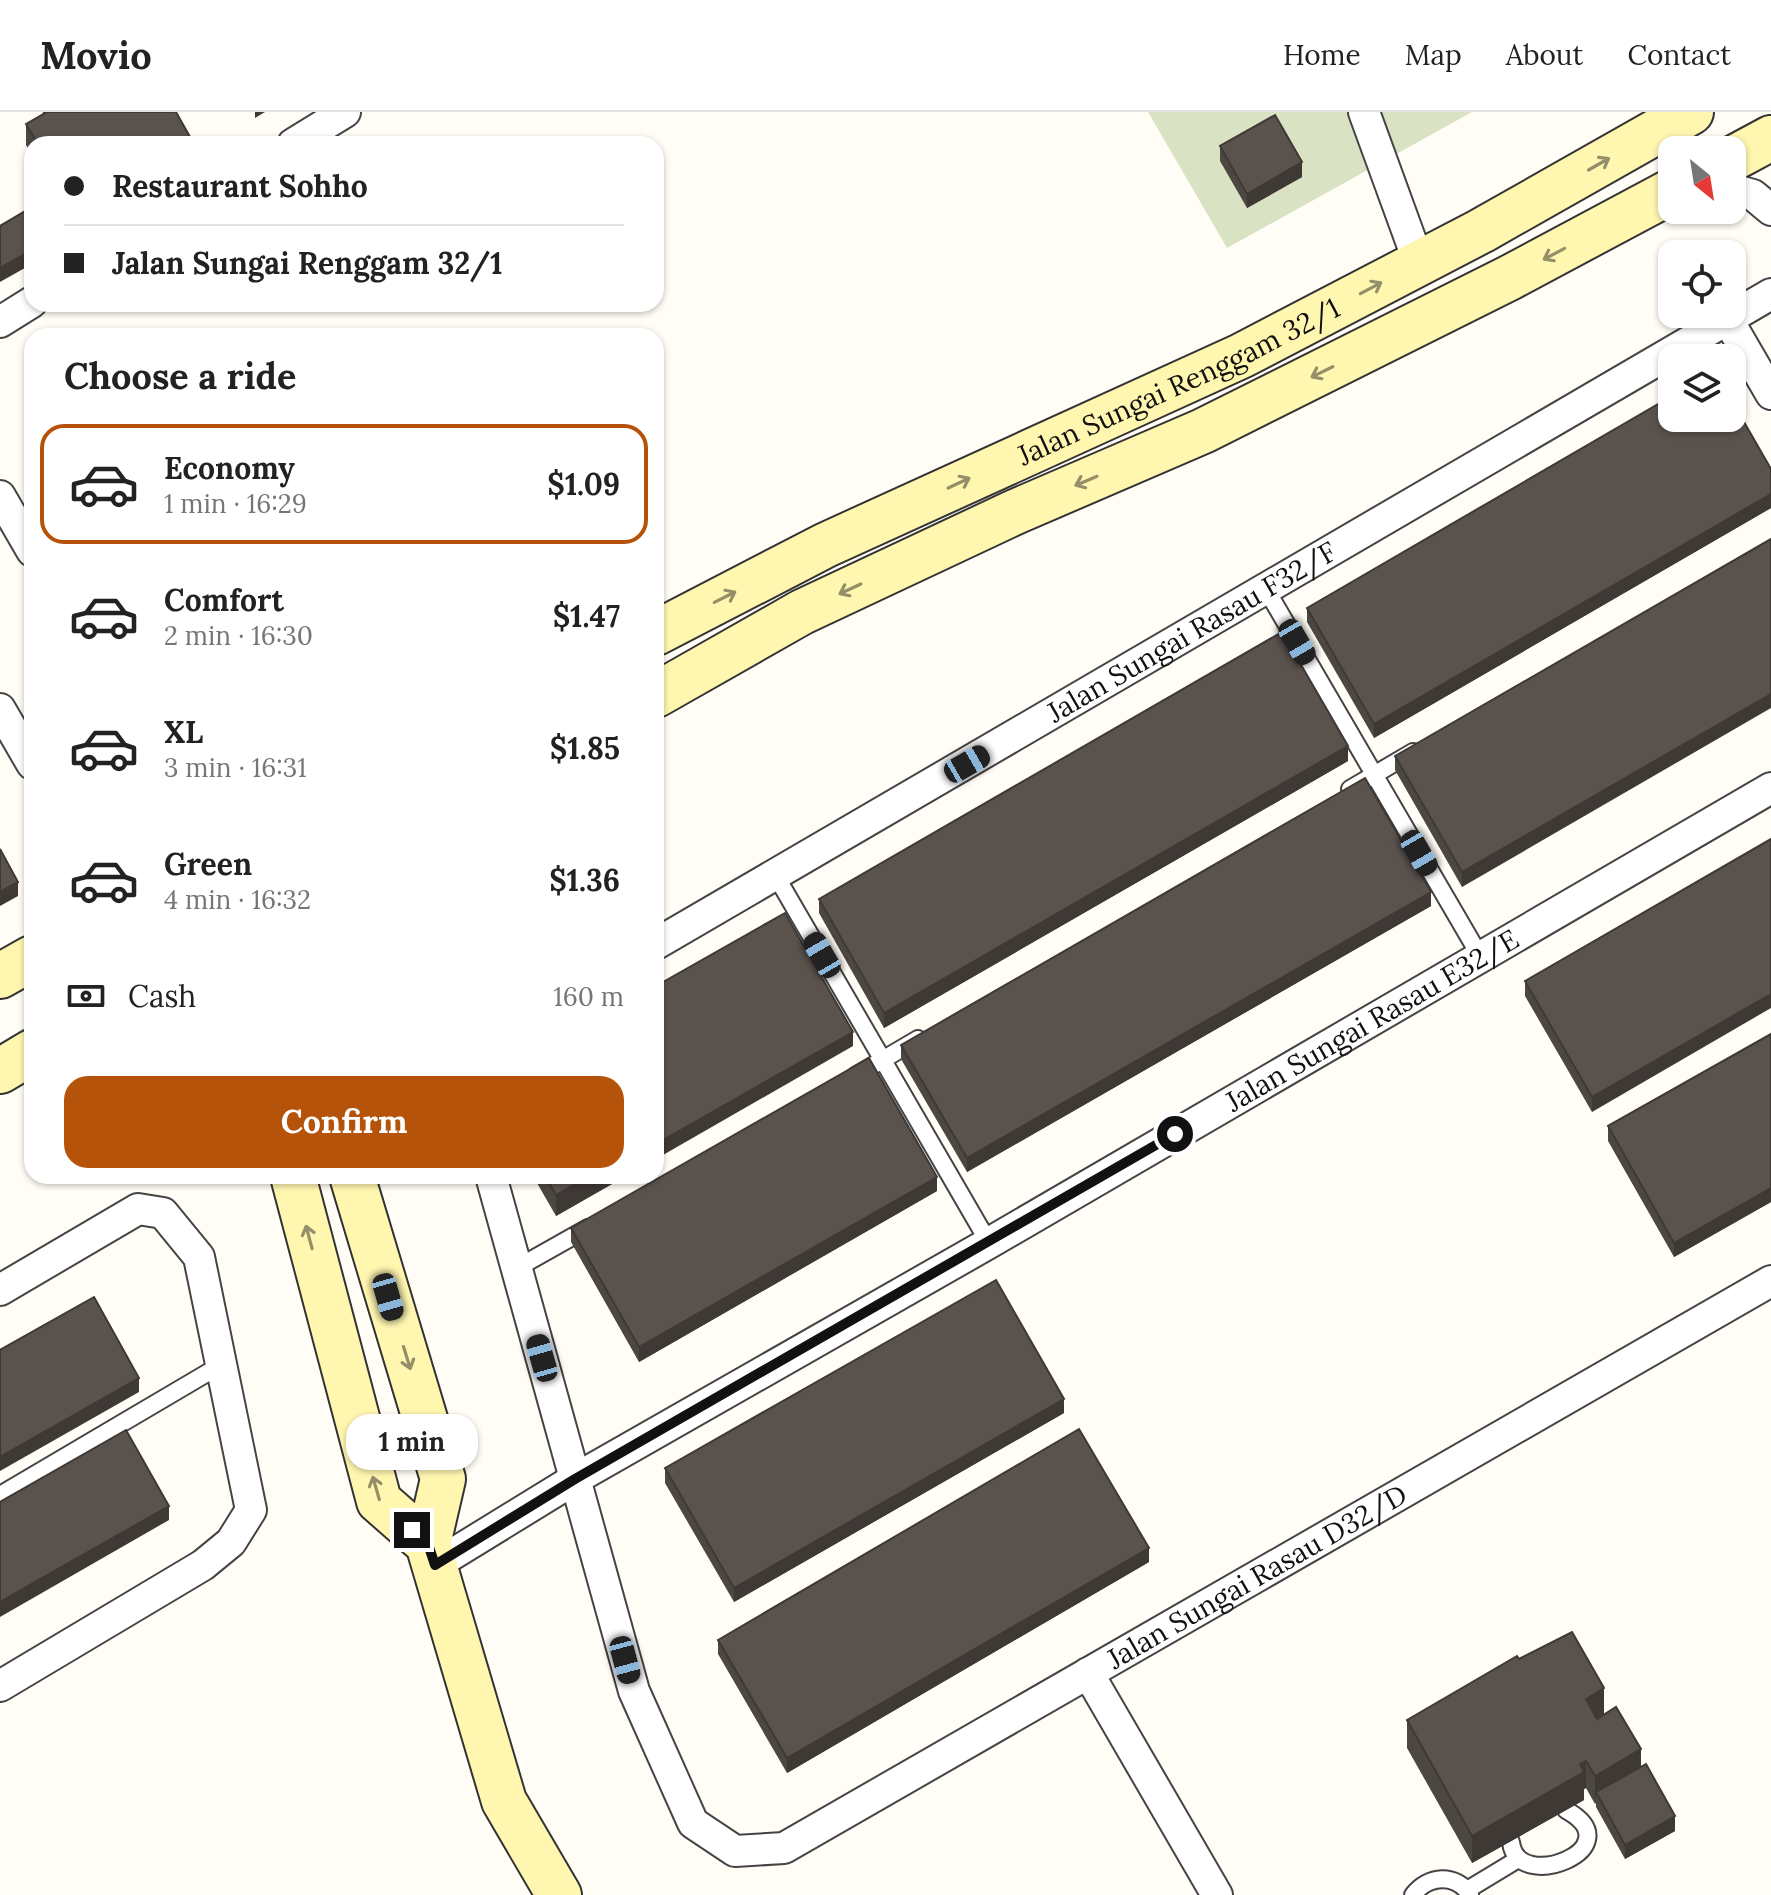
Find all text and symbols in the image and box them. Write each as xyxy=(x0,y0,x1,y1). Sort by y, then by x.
text: Movio xyxy=(40,31,152,79)
text: Home xyxy=(1283,37,1361,73)
text: Map xyxy=(1405,37,1462,73)
text: About xyxy=(1506,37,1583,73)
text: Contact xyxy=(1627,37,1731,73)
north arrow xyxy=(1658,136,1746,224)
map controls xyxy=(1658,136,1746,432)
one-way arrow xyxy=(1587,156,1610,172)
text: Restaurant Sohho xyxy=(112,167,368,205)
button: locate xyxy=(1658,240,1746,328)
text: Jalan Sungai Renggam 32/1 xyxy=(112,244,503,282)
one-way arrow xyxy=(1542,247,1566,263)
one-way arrow xyxy=(1358,279,1382,295)
street label: Jalan Sungai Renggam 32/1 xyxy=(1011,290,1346,474)
button: layers xyxy=(1658,344,1746,432)
text: Choose a ride xyxy=(64,353,296,399)
one-way arrow xyxy=(1310,365,1334,380)
icon: car xyxy=(68,448,140,520)
text: Economy xyxy=(164,449,295,487)
text: $1.09 xyxy=(547,465,620,503)
one-way arrow xyxy=(947,475,971,490)
one-way arrow xyxy=(1074,475,1099,490)
text: 1 min · 16:29 xyxy=(164,487,307,520)
street label: Jalan Sungai Rasau F32/F xyxy=(1040,533,1343,731)
icon: car xyxy=(68,580,140,652)
text: Comfort xyxy=(164,581,284,619)
one-way arrow xyxy=(838,582,862,597)
one-way arrow xyxy=(713,588,737,604)
text: $1.47 xyxy=(553,597,620,635)
car xyxy=(1275,615,1319,669)
text: 2 min · 16:30 xyxy=(164,619,313,652)
icon: car xyxy=(68,712,140,784)
text: XL xyxy=(164,713,203,751)
text: $1.85 xyxy=(550,729,620,767)
car xyxy=(940,742,994,786)
text: 3 min · 16:31 xyxy=(164,751,307,784)
car xyxy=(1397,826,1441,880)
icon: car xyxy=(68,844,140,916)
text: Green xyxy=(164,845,252,883)
text: $1.36 xyxy=(549,861,620,899)
text: 4 min · 16:32 xyxy=(164,883,311,916)
street label: Jalan Sungai Rasau E32/E xyxy=(1218,921,1525,1120)
car xyxy=(800,928,844,982)
icon: cash xyxy=(64,974,108,1018)
text: Cash xyxy=(128,977,196,1015)
text: 160 m xyxy=(553,980,624,1013)
button: Confirm xyxy=(64,1076,624,1168)
route start xyxy=(1157,1116,1193,1152)
one-way arrow xyxy=(301,1225,316,1251)
car xyxy=(370,1271,406,1323)
car xyxy=(524,1332,560,1384)
one-way arrow xyxy=(401,1345,415,1370)
callout: 1 min xyxy=(346,1414,478,1470)
text: 1 min xyxy=(379,1425,445,1458)
one-way arrow xyxy=(368,1476,383,1502)
street label: Jalan Sungai Rasau D32/D xyxy=(1100,1476,1413,1677)
route end xyxy=(394,1512,430,1548)
car xyxy=(607,1634,643,1686)

